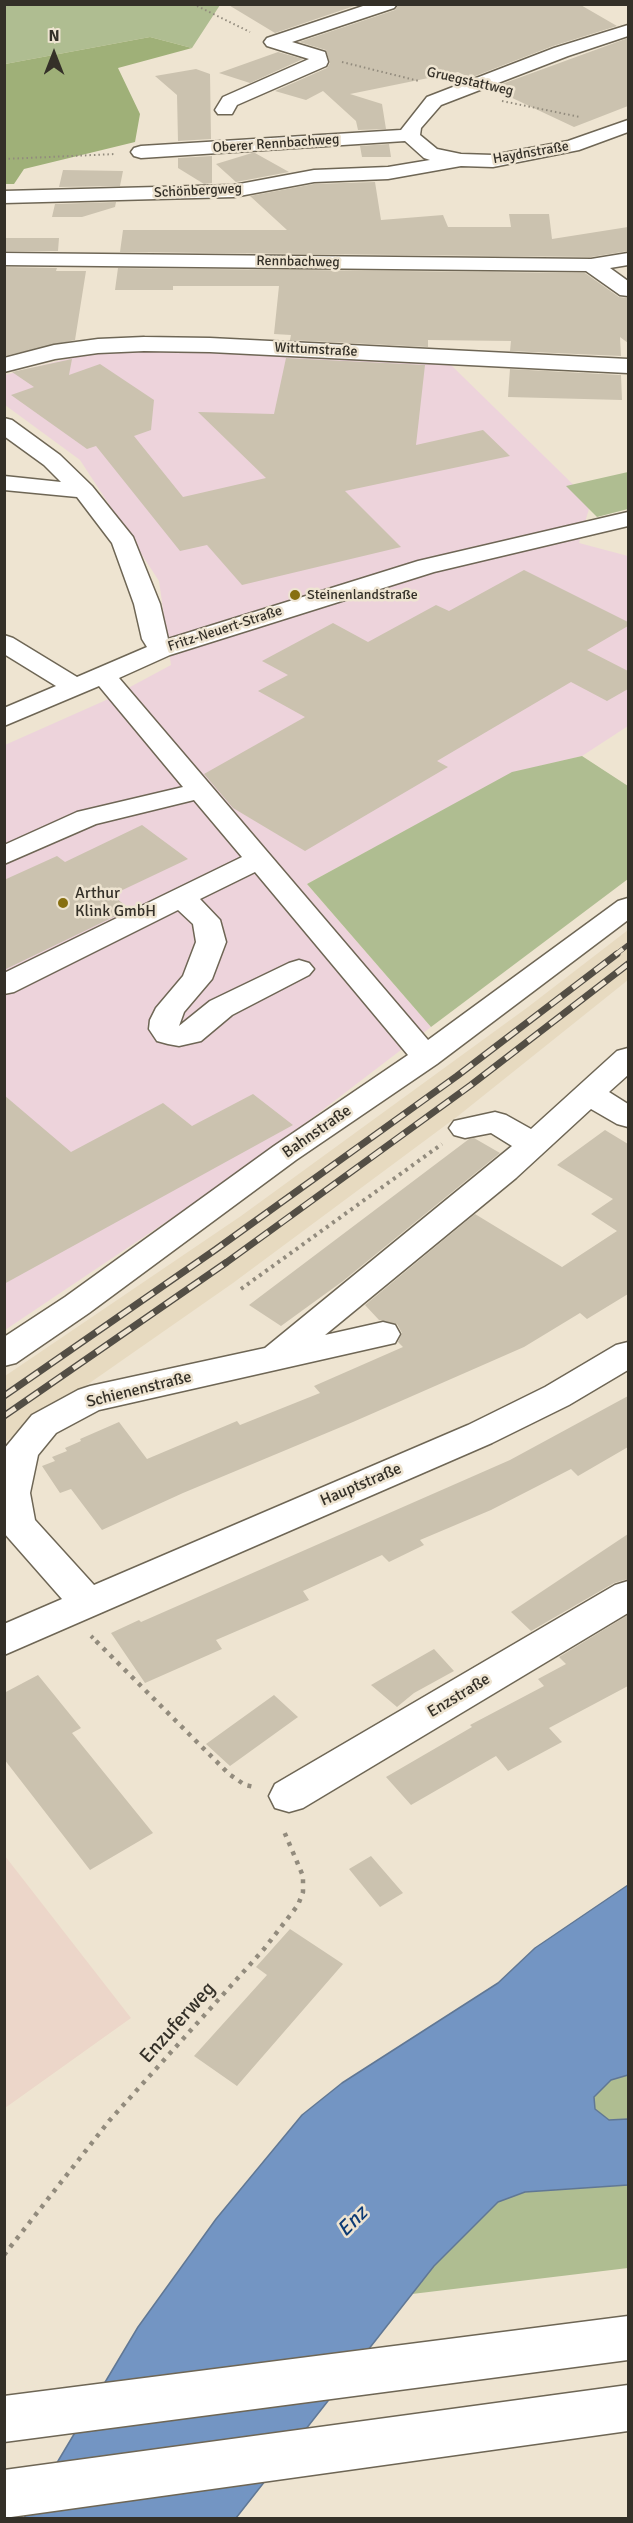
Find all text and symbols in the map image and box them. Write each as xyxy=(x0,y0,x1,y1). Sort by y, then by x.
north arrow xyxy=(24,24,84,84)
text: N xyxy=(48,26,60,46)
street label: Gruegstattweg xyxy=(425,64,515,100)
street label: Oberer Rennbachweg xyxy=(212,131,340,157)
street label: Haydnstraße xyxy=(492,138,570,168)
street label: Schönbergweg xyxy=(154,180,242,202)
street label: Rennbachweg xyxy=(256,253,340,271)
street label: Wittumstraße xyxy=(274,339,358,361)
place label: Steinenlandstraße xyxy=(307,587,418,603)
marker: Steinenlandstraße xyxy=(288,588,302,602)
street label: Fritz-Neuert-Straße xyxy=(166,603,284,655)
place label: Arthur Klink GmbH xyxy=(75,884,156,922)
marker: Arthur Klink GmbH xyxy=(56,896,70,910)
street label: Bahnstraße xyxy=(279,1101,355,1163)
street label: Schienenstraße xyxy=(85,1368,193,1412)
street label: Hauptstraße xyxy=(318,1459,404,1511)
street label: Enzstraße xyxy=(424,1670,494,1722)
street label: Enzuferweg xyxy=(135,1977,221,2069)
water label: Enz xyxy=(333,2202,373,2242)

